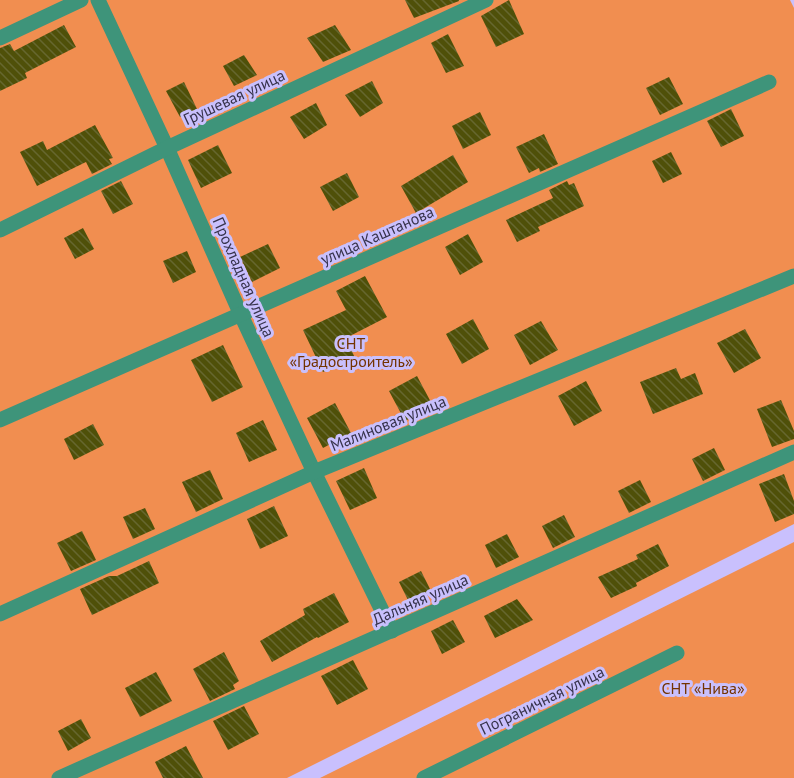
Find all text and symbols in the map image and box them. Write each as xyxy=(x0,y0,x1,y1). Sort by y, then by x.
street label: Грушевая улица xyxy=(180,65,288,129)
street label: улица Каштанова xyxy=(317,201,437,269)
street label: Прохладная улица xyxy=(209,214,279,340)
park label: СНТ «Градостроитель» xyxy=(289,333,413,371)
street label: Малиновая улица xyxy=(327,391,449,455)
street label: Дальняя улица xyxy=(369,569,471,629)
street label: Пограничная улица xyxy=(476,661,608,739)
park label: СНТ «Нива» xyxy=(661,678,745,698)

